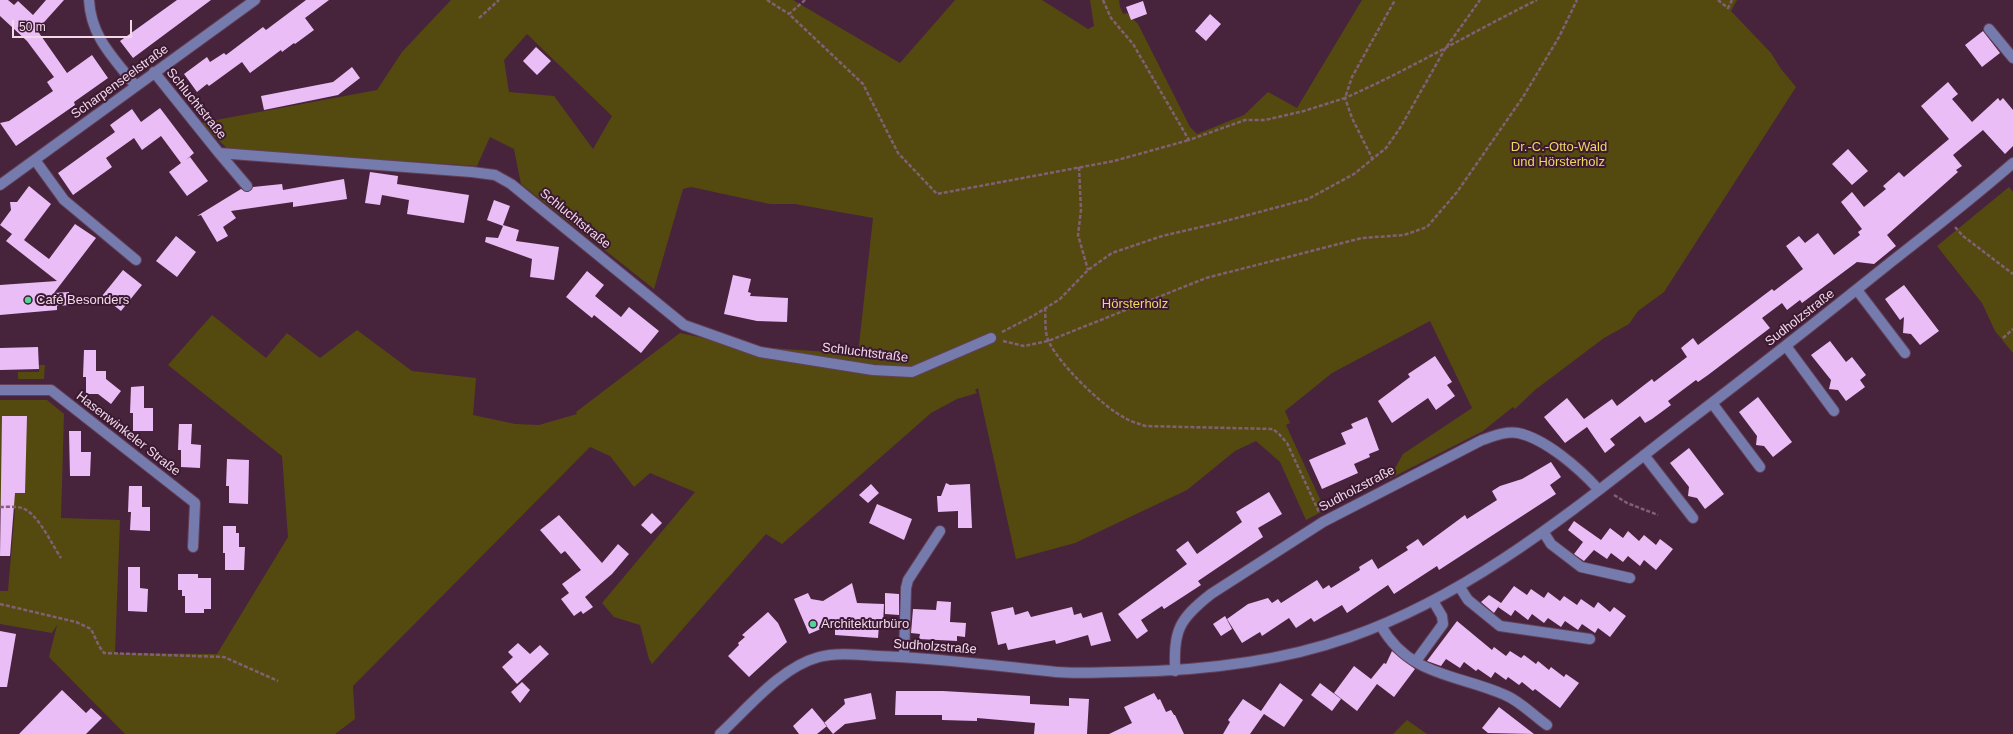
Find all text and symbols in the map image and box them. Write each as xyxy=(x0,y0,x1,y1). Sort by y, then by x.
scale bar xyxy=(14,12,134,38)
text: 50 m xyxy=(19,20,46,34)
street label: Scharpenseelstraße xyxy=(68,41,172,123)
street label: Schluchtstraße xyxy=(163,65,229,143)
park label: Dr.-C.-Otto-Wald und Hörsterholz xyxy=(1511,139,1607,170)
street label: Schluchtstraße xyxy=(536,186,614,252)
street label: Sudholzstraße xyxy=(1762,286,1838,350)
place label: Café Besonders xyxy=(36,292,129,308)
marker: Café Besonders xyxy=(23,295,33,305)
park label: Hörsterholz xyxy=(1102,296,1168,312)
street label: Schluchtstraße xyxy=(821,340,909,366)
street label: Hasenwinkeler Straße xyxy=(73,388,183,480)
street label: Sudholzstraße xyxy=(1316,462,1398,516)
place label: Architekturbüro xyxy=(821,616,909,632)
marker: Architekturbüro xyxy=(808,619,818,629)
street label: Sudholzstraße xyxy=(893,636,977,658)

